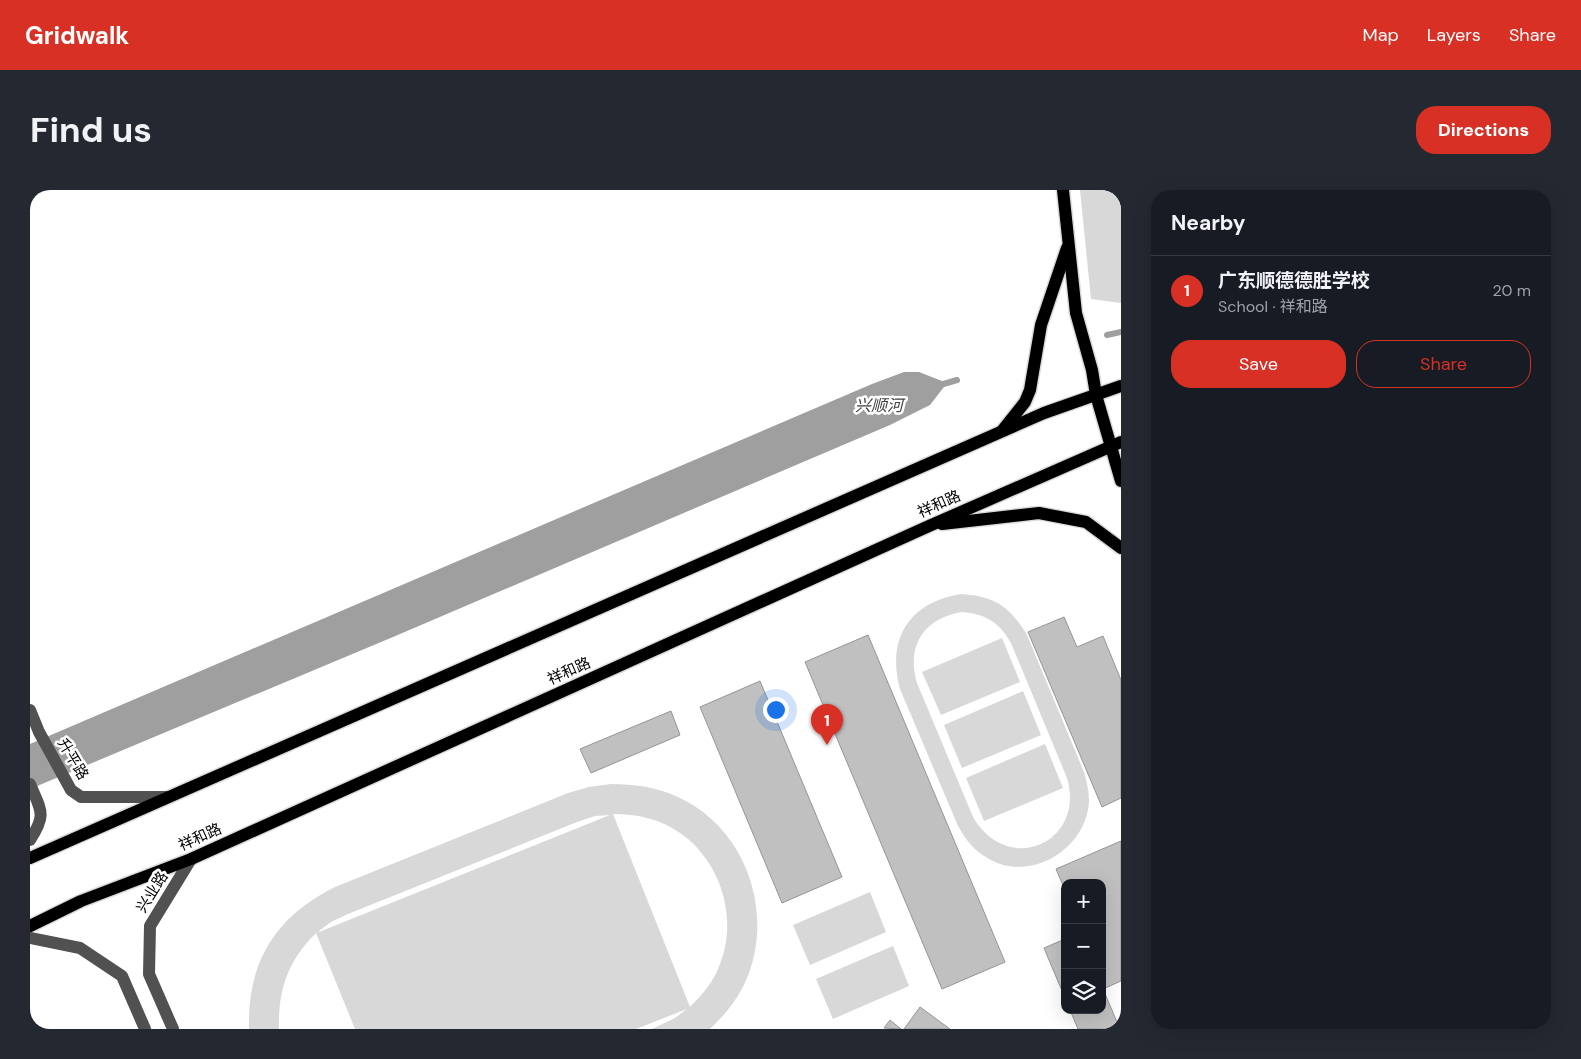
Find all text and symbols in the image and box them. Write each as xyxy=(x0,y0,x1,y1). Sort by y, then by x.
text: Gridwalk xyxy=(25,20,129,51)
text: Map xyxy=(1363,23,1399,47)
text: Layers xyxy=(1427,23,1481,47)
text: Share xyxy=(1509,23,1556,47)
button: Directions xyxy=(1416,106,1551,154)
text: Find us xyxy=(30,107,152,153)
text: Nearby xyxy=(1171,209,1245,237)
text: 广东顺德德胜学校 xyxy=(1218,268,1370,293)
text: 1 xyxy=(1184,280,1190,301)
text: 20 m xyxy=(1492,280,1531,301)
text: School · 祥和路 xyxy=(1218,296,1328,317)
button: Save xyxy=(1171,340,1346,388)
button: Share xyxy=(1356,340,1531,388)
water label: 兴顺河 xyxy=(855,395,906,416)
street label: 祥和路 xyxy=(914,486,964,522)
street label: 祥和路 xyxy=(544,653,594,689)
your location xyxy=(763,697,789,723)
pin: 1 xyxy=(811,704,843,745)
street label: 升平路 xyxy=(53,735,93,783)
street label: 祥和路 xyxy=(175,819,225,855)
street label: 兴业路 xyxy=(132,868,172,916)
map controls xyxy=(1061,879,1106,1014)
button: + xyxy=(1061,879,1106,924)
button: − xyxy=(1061,924,1106,969)
button: layers xyxy=(1061,969,1106,1014)

